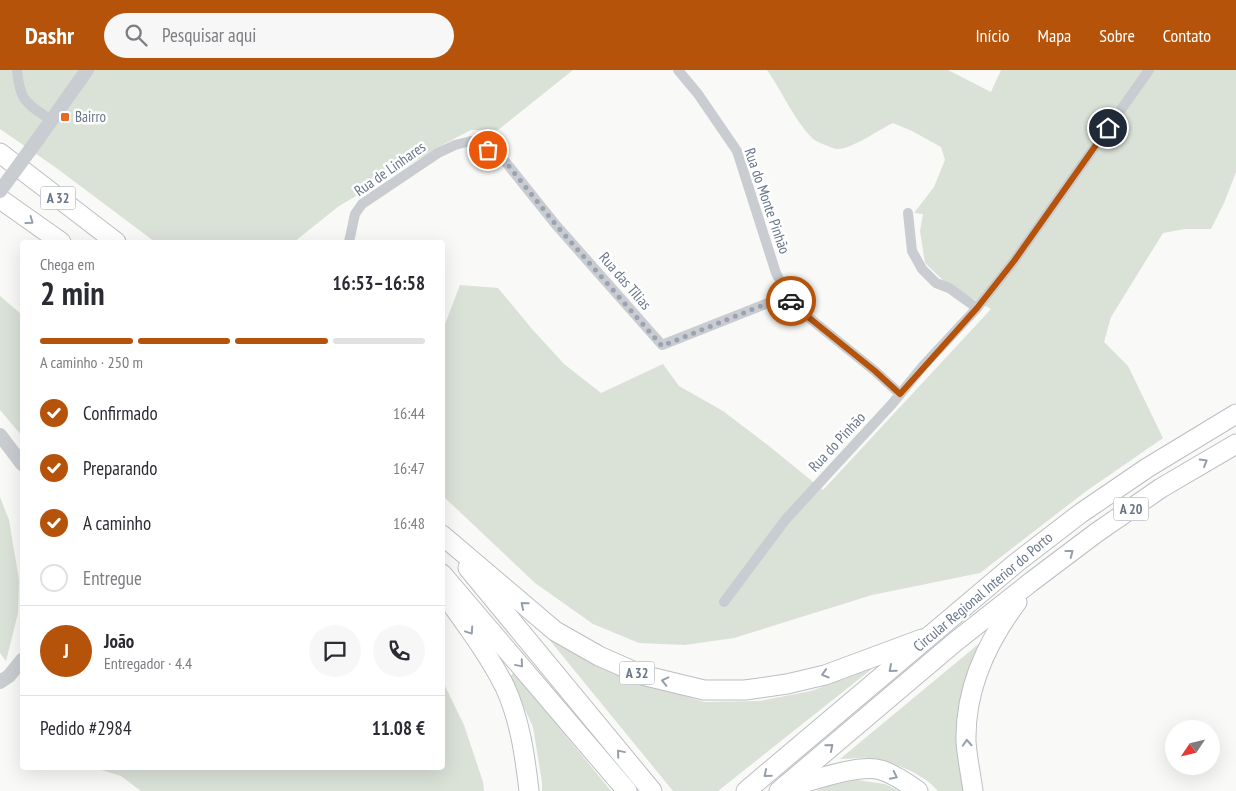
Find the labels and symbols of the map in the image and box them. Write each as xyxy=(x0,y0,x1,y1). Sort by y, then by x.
place label: Bairro xyxy=(75,107,106,126)
pin xyxy=(1087,107,1129,149)
marker: Bairro xyxy=(59,111,71,123)
pin xyxy=(467,129,509,171)
street label: Rua de Linhares xyxy=(350,137,429,200)
street label: Rua do Monte Pinhão xyxy=(740,145,794,256)
road number: A 32 xyxy=(40,186,76,210)
one-way arrow xyxy=(24,215,33,223)
street label: Rua das Tílias xyxy=(595,248,656,313)
courier xyxy=(766,276,816,326)
street label: Rua do Pinhão xyxy=(804,408,869,475)
one-way arrow xyxy=(1199,459,1208,469)
road number: A 20 xyxy=(1114,498,1148,520)
street label: Circular Regional Interior do Porto xyxy=(909,528,1056,656)
one-way arrow xyxy=(1064,550,1074,559)
one-way arrow xyxy=(520,601,529,610)
one-way arrow xyxy=(464,625,473,635)
one-way arrow xyxy=(514,658,523,667)
road number: A 32 xyxy=(620,662,654,684)
one-way arrow xyxy=(888,664,897,673)
one-way arrow xyxy=(822,669,830,679)
one-way arrow xyxy=(661,676,670,687)
north arrow xyxy=(1165,720,1220,775)
one-way arrow xyxy=(962,738,973,746)
one-way arrow xyxy=(825,744,834,753)
one-way arrow xyxy=(617,750,626,759)
one-way arrow xyxy=(764,768,773,776)
one-way arrow xyxy=(889,770,898,780)

